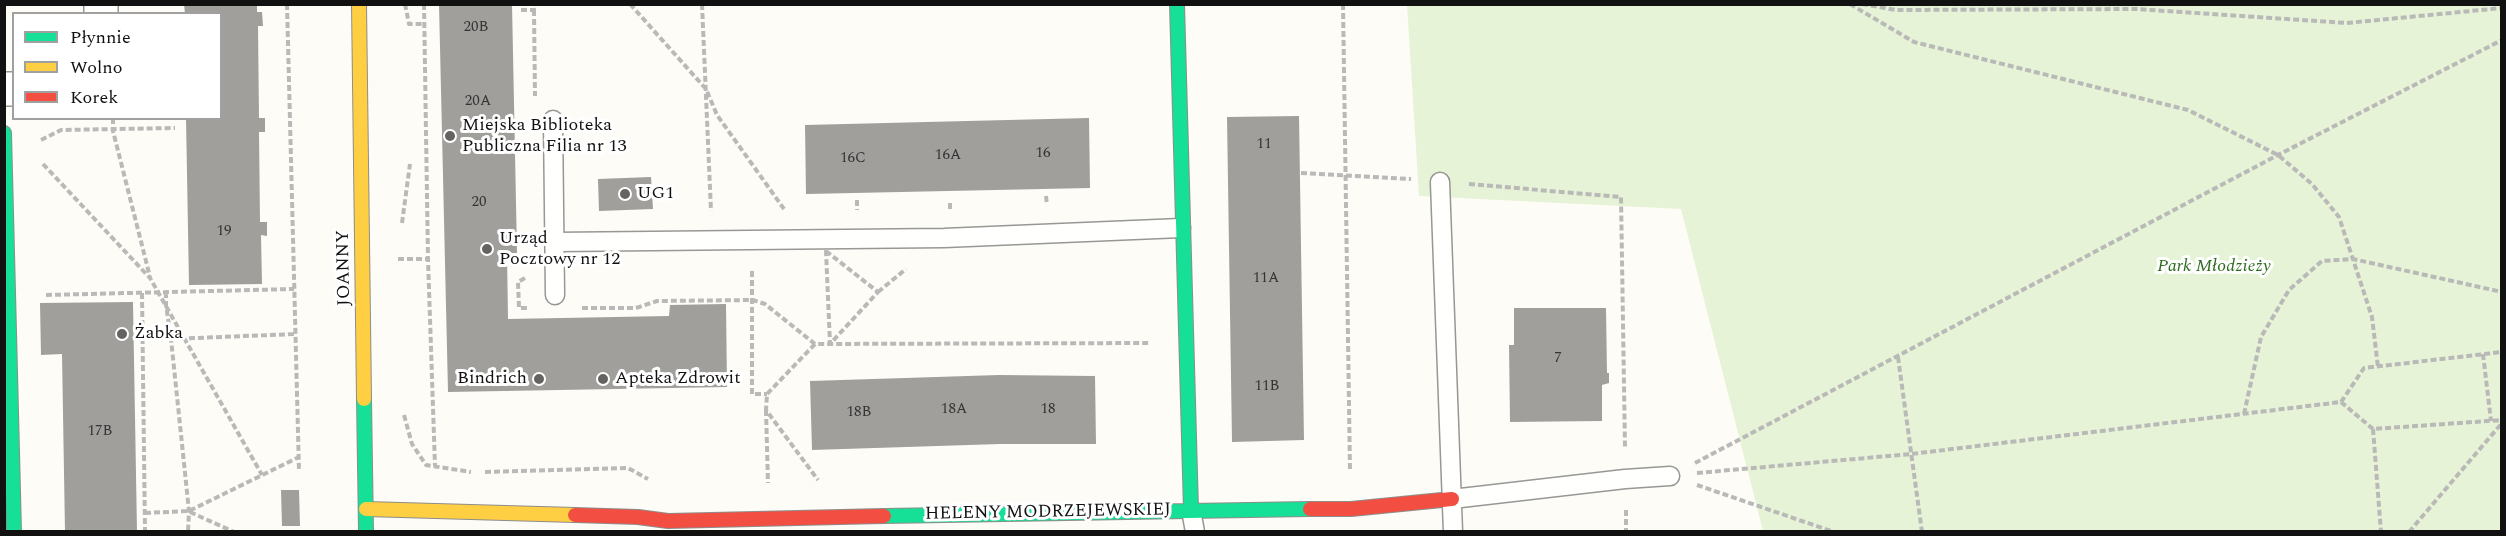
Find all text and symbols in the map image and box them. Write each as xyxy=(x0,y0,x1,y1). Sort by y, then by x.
legend xyxy=(12,12,222,120)
house number: 20B xyxy=(464,19,488,37)
text: Płynnie xyxy=(70,24,131,51)
text: Wolno xyxy=(70,54,123,81)
text: Korek xyxy=(70,84,118,111)
house number: 20A xyxy=(465,93,491,111)
place label: Miejska Biblioteka Publiczna Filia nr 13 xyxy=(462,115,626,158)
marker: Miejska Biblioteka Publiczna Filia nr 13 xyxy=(443,129,457,143)
house number: 11 xyxy=(1257,136,1271,154)
house number: 16 xyxy=(1036,145,1050,163)
house number: 16A xyxy=(935,147,961,165)
house number: 16C xyxy=(840,150,866,168)
place label: UG1 xyxy=(637,183,674,205)
marker: UG1 xyxy=(618,187,632,201)
house number: 20 xyxy=(472,194,486,212)
house number: 19 xyxy=(217,223,231,241)
place label: Urząd Pocztowy nr 12 xyxy=(499,228,620,270)
street label: JOANNY xyxy=(334,230,356,306)
marker: Urząd Pocztowy nr 12 xyxy=(480,242,494,256)
park label: Park Młodzieży xyxy=(2157,256,2271,278)
house number: 11A xyxy=(1253,270,1279,288)
place label: Żabka xyxy=(134,323,183,345)
marker: Żabka xyxy=(115,327,129,341)
house number: 7 xyxy=(1554,350,1562,368)
place label: Bindrich xyxy=(457,368,527,390)
place label: Apteka Zdrowit xyxy=(615,368,741,390)
marker: Bindrich xyxy=(532,372,546,386)
marker: Apteka Zdrowit xyxy=(596,372,610,386)
house number: 11B xyxy=(1255,378,1279,396)
house number: 18A xyxy=(941,401,967,419)
house number: 18 xyxy=(1041,401,1055,419)
house number: 18B xyxy=(847,404,871,422)
house number: 17B xyxy=(88,423,112,441)
street label: HELENY MODRZEJEWSKIEJ xyxy=(925,500,1171,526)

